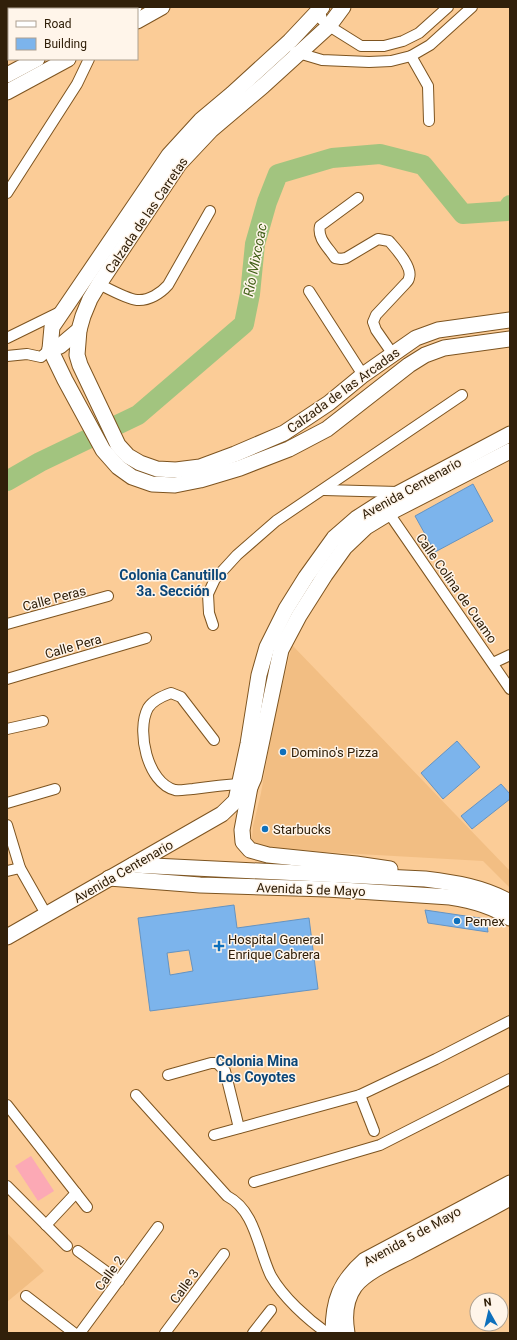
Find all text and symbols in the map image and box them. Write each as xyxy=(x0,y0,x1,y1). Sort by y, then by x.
legend xyxy=(8,8,138,60)
text: Road xyxy=(44,17,72,31)
text: Building xyxy=(44,37,87,51)
street label: Calzada de las Carretas xyxy=(102,154,191,276)
water label: Río Mixcoac xyxy=(240,222,270,298)
street label: Calzada de las Arcadas xyxy=(284,344,403,436)
street label: Avenida Centenario xyxy=(359,455,464,522)
street label: Calle Colina de Cuamo xyxy=(413,530,500,646)
district label: Colonia Canutillo 3a. Sección xyxy=(119,567,227,599)
street label: Calle Peras xyxy=(21,583,88,614)
street label: Calle Pera xyxy=(43,631,103,662)
place label: Domino's Pizza xyxy=(291,745,378,760)
marker: Domino's Pizza xyxy=(278,747,288,757)
place label: Starbucks xyxy=(273,822,331,837)
marker: Starbucks xyxy=(260,824,270,834)
street label: Avenida Centenario xyxy=(71,837,176,906)
street label: Avenida 5 de Mayo xyxy=(256,880,366,899)
place label: Pemex xyxy=(465,914,505,929)
marker: Pemex xyxy=(452,916,462,926)
place label: Hospital General Enrique Cabrera xyxy=(228,932,324,962)
marker: Hospital General Enrique Cabrera xyxy=(213,940,225,952)
district label: Colonia Mina Los Coyotes xyxy=(216,1053,299,1085)
street label: Avenida 5 de Mayo xyxy=(361,1203,464,1269)
street label: Calle 2 xyxy=(92,1253,127,1294)
street label: Calle 3 xyxy=(167,1266,202,1307)
north arrow xyxy=(469,1292,509,1332)
text: N xyxy=(483,1296,493,1310)

